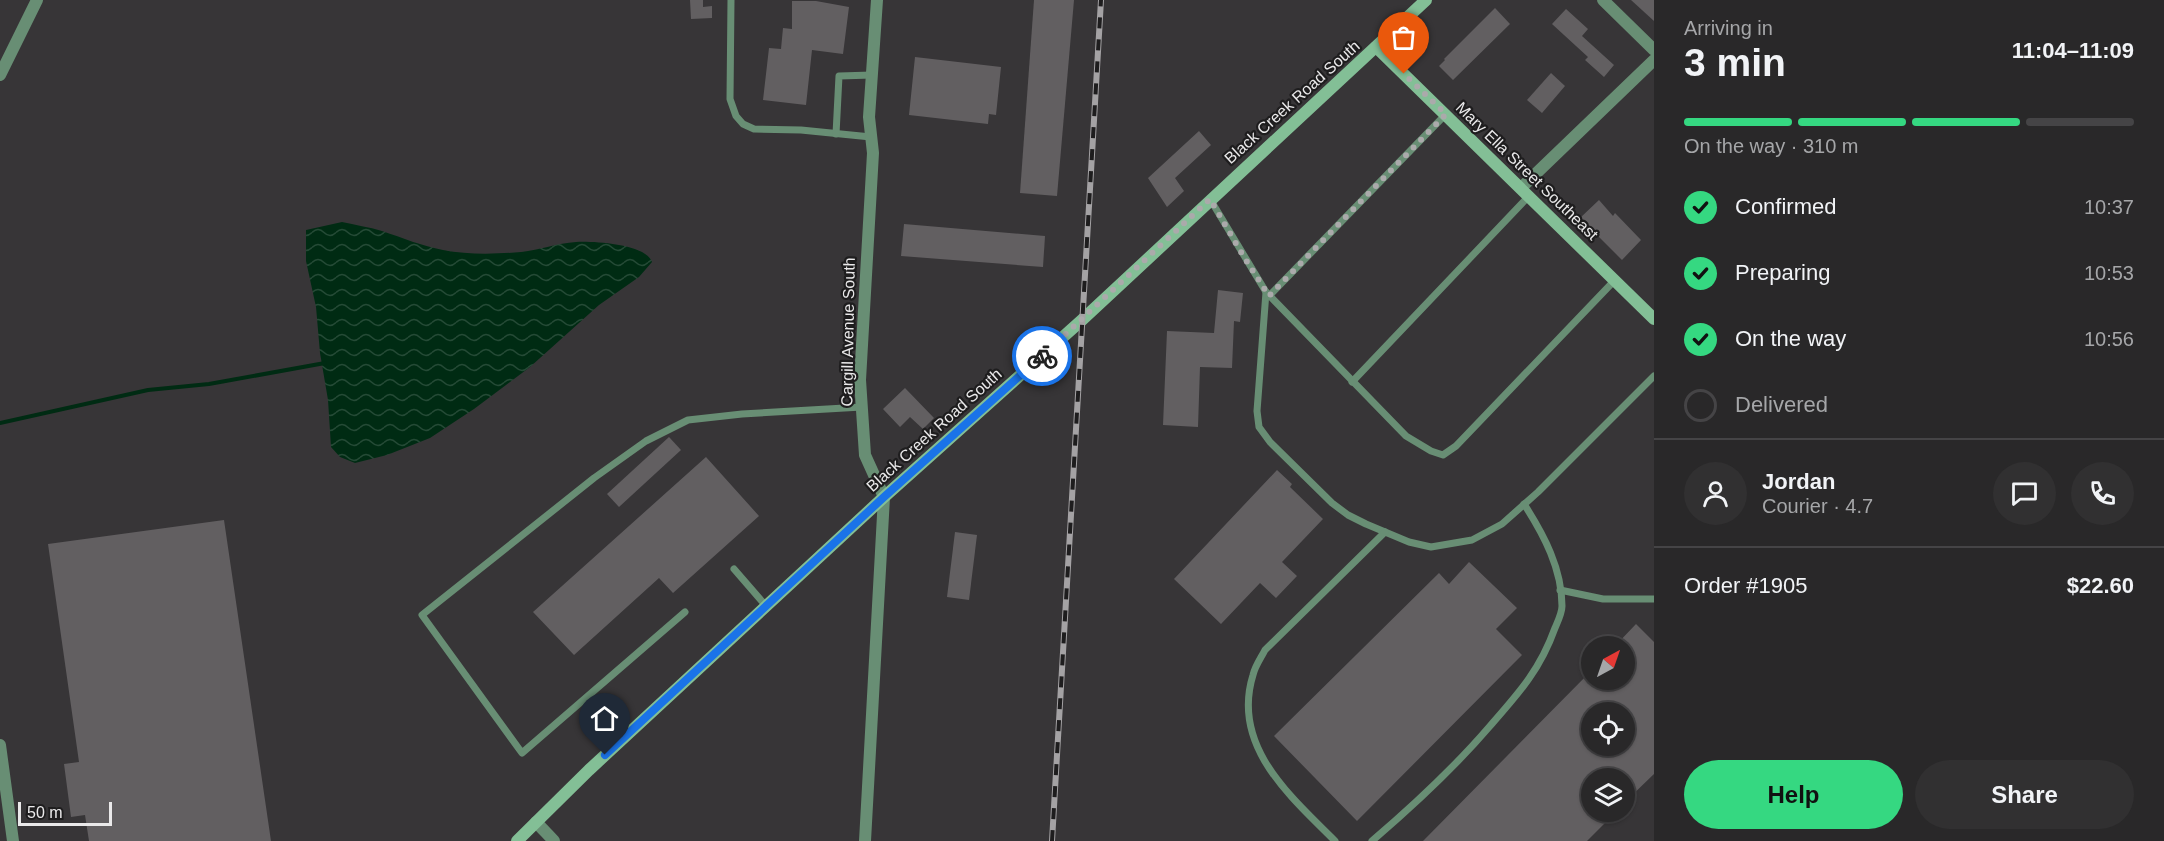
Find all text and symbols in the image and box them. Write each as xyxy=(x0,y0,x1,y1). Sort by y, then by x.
pin xyxy=(1378,12,1429,74)
text: Arriving in xyxy=(1684,17,1773,39)
icon: bag xyxy=(1387,21,1420,54)
street label: Black Creek Road South xyxy=(1221,37,1363,167)
text: 11:04–11:09 xyxy=(2012,38,2134,63)
text: 3 min xyxy=(1684,41,1786,84)
street label: Mary Ella Street Southeast xyxy=(1453,99,1602,244)
text: On the way · 310 m xyxy=(1684,135,1859,157)
icon: check xyxy=(1684,191,1717,224)
text: Confirmed xyxy=(1735,194,1836,219)
text: 10:37 xyxy=(2084,196,2134,218)
street label: Cargill Avenue South xyxy=(838,257,858,407)
icon: check xyxy=(1684,257,1717,290)
text: Preparing xyxy=(1735,260,1830,285)
text: 10:53 xyxy=(2084,262,2134,284)
icon: check xyxy=(1684,323,1717,356)
courier xyxy=(1012,326,1072,386)
text: On the way xyxy=(1735,326,1846,351)
text: 10:56 xyxy=(2084,328,2134,350)
icon: bike xyxy=(1026,340,1059,373)
street label: Black Creek Road South xyxy=(863,365,1005,495)
text: Delivered xyxy=(1735,392,1828,417)
button: person xyxy=(1684,462,1747,525)
button: chat xyxy=(1993,462,2056,525)
button: phone xyxy=(2071,462,2134,525)
text: Jordan xyxy=(1762,469,1835,494)
text: Courier · 4.7 xyxy=(1762,495,1873,517)
text: Order #1905 xyxy=(1684,573,1808,598)
text: $22.60 xyxy=(2067,573,2134,598)
north arrow xyxy=(1581,636,1635,690)
map controls xyxy=(1581,636,1635,822)
pin xyxy=(579,693,630,755)
icon: home xyxy=(588,702,621,735)
button: locate xyxy=(1581,702,1635,756)
button: Help xyxy=(1684,760,1903,829)
button: Share xyxy=(1915,760,2134,829)
button: layers xyxy=(1581,768,1635,822)
scale bar xyxy=(18,799,112,826)
text: 50 m xyxy=(27,804,63,821)

